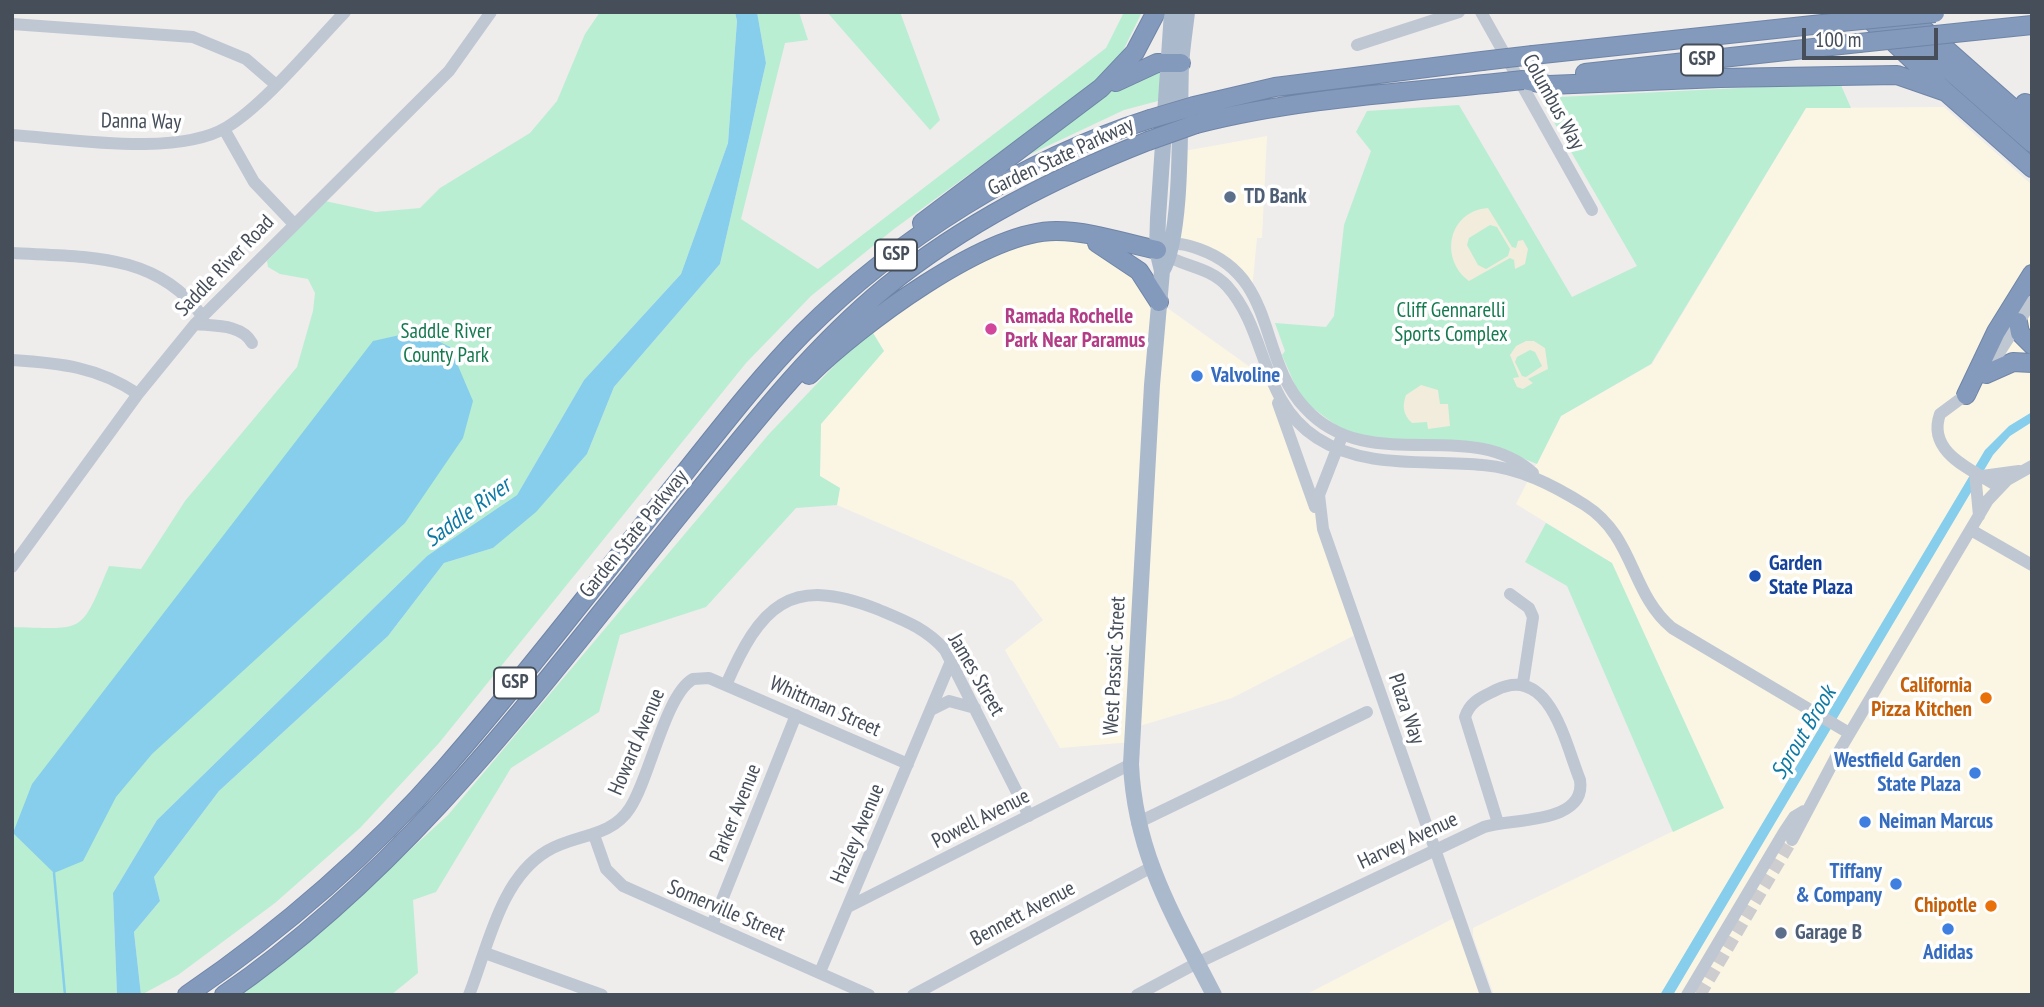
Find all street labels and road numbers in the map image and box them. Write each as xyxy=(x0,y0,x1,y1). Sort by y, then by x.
road number: GSP xyxy=(1681,44,1723,76)
street label: Columbus Way xyxy=(1516,50,1590,154)
street label: Danna Way xyxy=(101,109,181,135)
street label: Garden State Parkway xyxy=(984,112,1138,202)
street label: Saddle River Road xyxy=(170,210,280,322)
road number: GSP xyxy=(875,240,917,270)
street label: Garden State Parkway xyxy=(575,465,693,603)
street label: West Passaic Street xyxy=(1099,596,1131,736)
street label: James Street xyxy=(942,629,1010,721)
road number: GSP xyxy=(494,668,536,698)
street label: Plaza Way xyxy=(1382,670,1430,748)
street label: Whittman Street xyxy=(766,671,884,743)
street label: Howard Avenue xyxy=(603,685,671,799)
street label: Parker Avenue xyxy=(705,761,767,865)
street label: Hazley Avenue xyxy=(826,780,890,888)
street label: Powell Avenue xyxy=(928,784,1034,854)
street label: Harvey Avenue xyxy=(1354,807,1462,875)
street label: Somerville Street xyxy=(663,875,789,947)
street label: Bennett Avenue xyxy=(966,876,1080,952)

